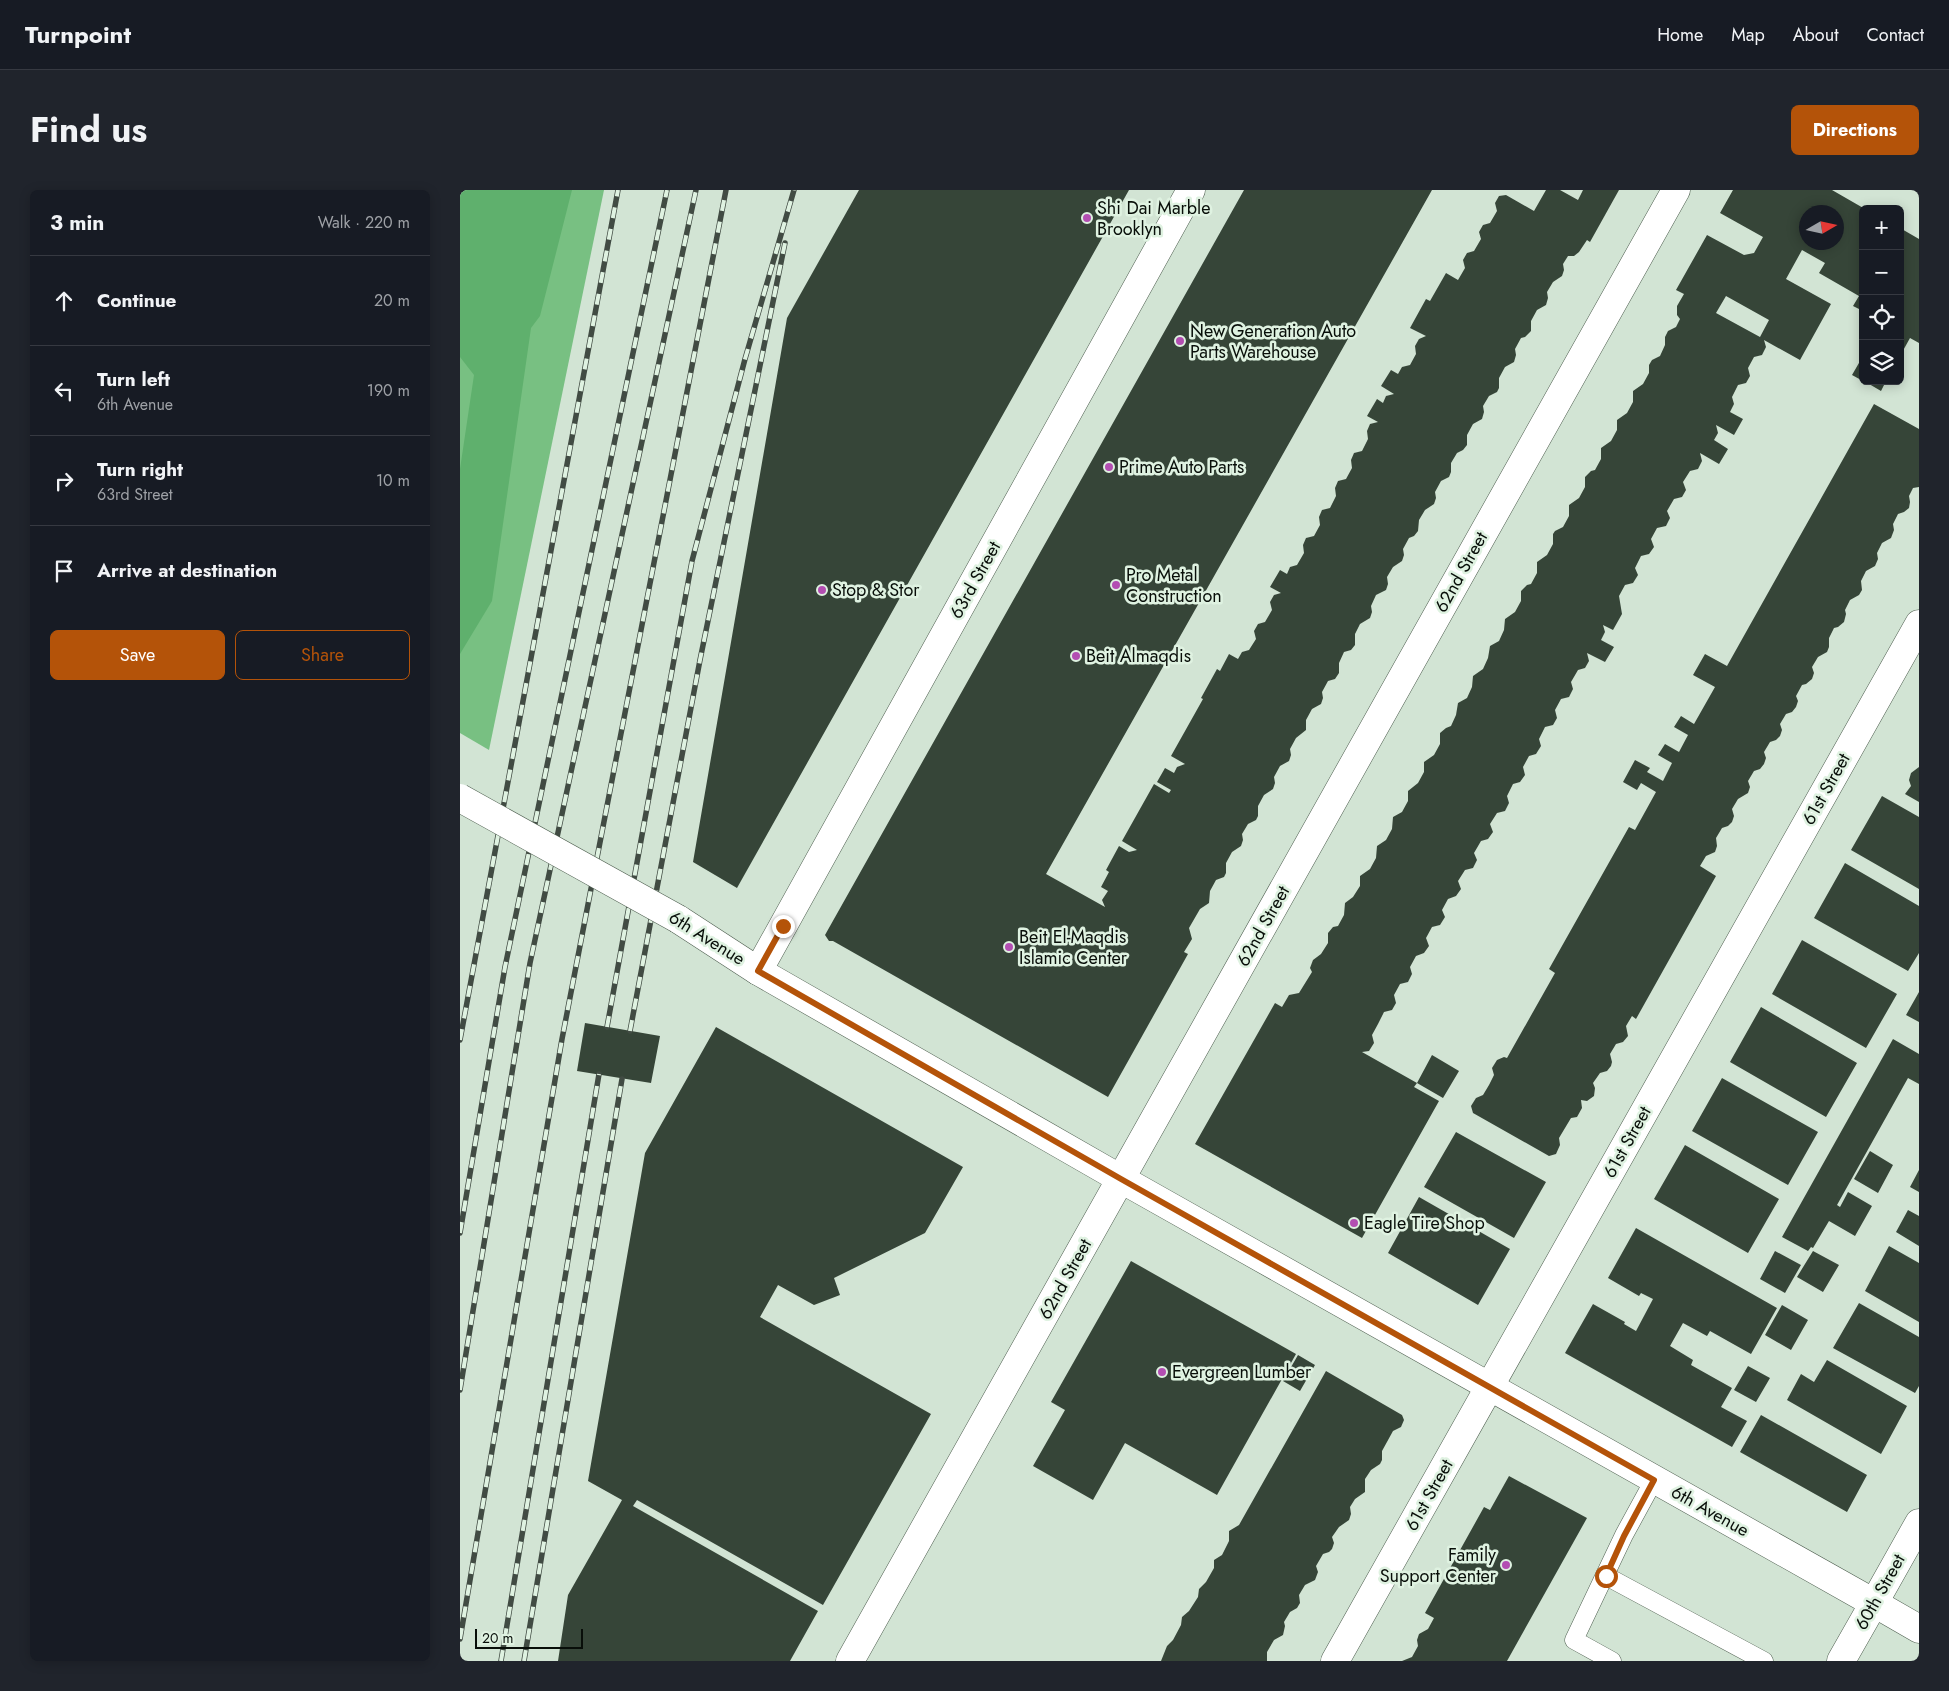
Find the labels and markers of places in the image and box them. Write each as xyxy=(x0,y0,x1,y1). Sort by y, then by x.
place label: Shi Dai Marble Brooklyn xyxy=(1097,195,1210,242)
marker: Shi Dai Marble Brooklyn xyxy=(1081,212,1093,224)
place label: New Generation Auto Parts Warehouse xyxy=(1190,318,1356,365)
marker: New Generation Auto Parts Warehouse xyxy=(1174,335,1186,347)
place label: Prime Auto Parts xyxy=(1119,454,1244,480)
marker: Prime Auto Parts xyxy=(1103,461,1115,473)
place label: Pro Metal Construction xyxy=(1126,562,1222,609)
place label: Stop & Stor xyxy=(832,577,920,603)
marker: Pro Metal Construction xyxy=(1110,579,1122,591)
marker: Stop & Stor xyxy=(816,584,828,596)
place label: Beit Almaqdis xyxy=(1086,643,1191,669)
marker: Beit Almaqdis xyxy=(1070,650,1082,662)
place label: Beit El-Maqdis Islamic Center xyxy=(1019,924,1128,971)
marker: Beit El-Maqdis Islamic Center xyxy=(1003,941,1015,953)
place label: Eagle Tire Shop xyxy=(1364,1210,1485,1236)
marker: Eagle Tire Shop xyxy=(1348,1217,1360,1229)
place label: Evergreen Lumber xyxy=(1172,1359,1312,1385)
marker: Evergreen Lumber xyxy=(1156,1366,1168,1378)
place label: Family Support Center xyxy=(1380,1542,1497,1589)
marker: Family Support Center xyxy=(1500,1559,1512,1571)

